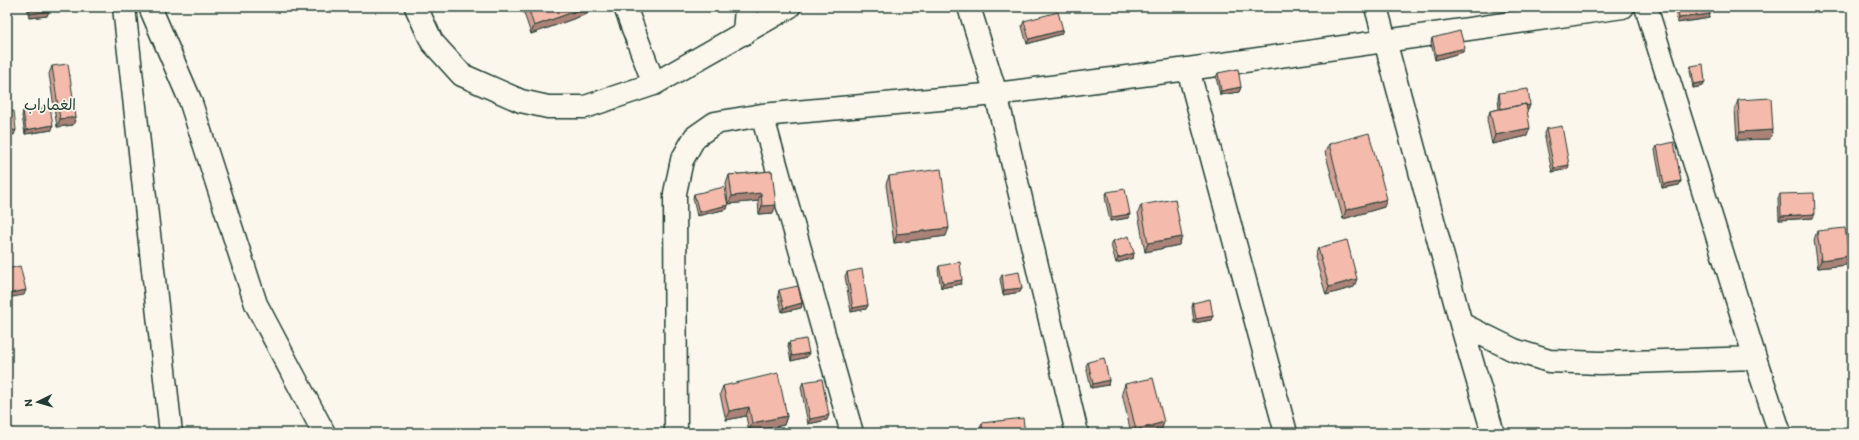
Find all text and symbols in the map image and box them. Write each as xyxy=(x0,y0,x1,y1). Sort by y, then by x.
district label: الغماراب xyxy=(24,96,76,114)
north arrow xyxy=(18,382,58,422)
text: N xyxy=(22,399,35,407)

